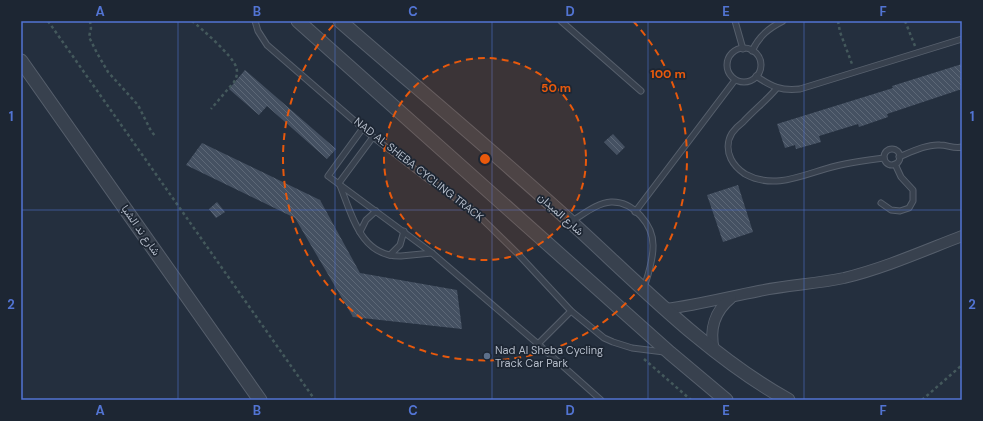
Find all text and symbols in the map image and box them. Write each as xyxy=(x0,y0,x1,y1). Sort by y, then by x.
text: A xyxy=(95,3,105,20)
text: B xyxy=(253,3,261,20)
text: C xyxy=(408,3,418,20)
text: D xyxy=(565,3,575,20)
text: E xyxy=(722,3,730,20)
text: F xyxy=(879,3,887,20)
text: 100 m xyxy=(650,66,686,82)
text: 50 m xyxy=(541,80,571,96)
text: 1 xyxy=(9,108,13,125)
text: 1 xyxy=(970,108,974,125)
street label: NAD AL SHEBA CYCLING TRACK xyxy=(351,114,487,224)
centre of rings xyxy=(478,152,492,166)
street label: شارع الميدان xyxy=(534,190,587,239)
street label: شارع ند الشبا xyxy=(118,202,164,259)
text: 2 xyxy=(7,296,15,313)
text: 2 xyxy=(968,296,976,313)
place label: Nad Al Sheba Cycling Track Car Park xyxy=(495,343,603,370)
marker: Nad Al Sheba Cycling Track Car Park xyxy=(482,351,492,361)
text: A xyxy=(95,402,105,419)
text: B xyxy=(253,402,261,419)
text: C xyxy=(408,402,418,419)
text: D xyxy=(565,402,575,419)
text: E xyxy=(722,402,730,419)
text: F xyxy=(879,402,887,419)

